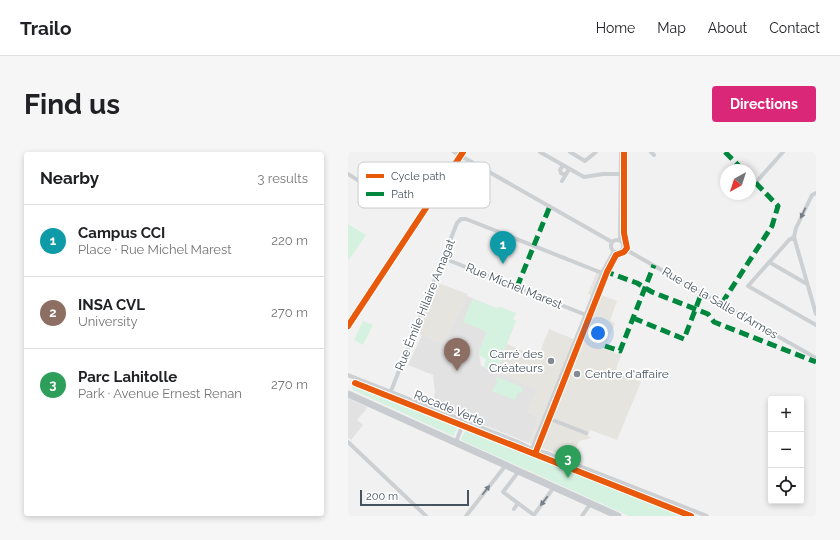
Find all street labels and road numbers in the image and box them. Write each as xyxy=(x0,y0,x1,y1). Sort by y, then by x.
street label: Rue Émile Hilaire Amagat xyxy=(392,237,458,373)
street label: Rue Michel Marest xyxy=(464,260,564,312)
street label: Rue de la Salle d'Armes xyxy=(660,264,780,342)
street label: Rocade Verte xyxy=(412,388,486,428)

